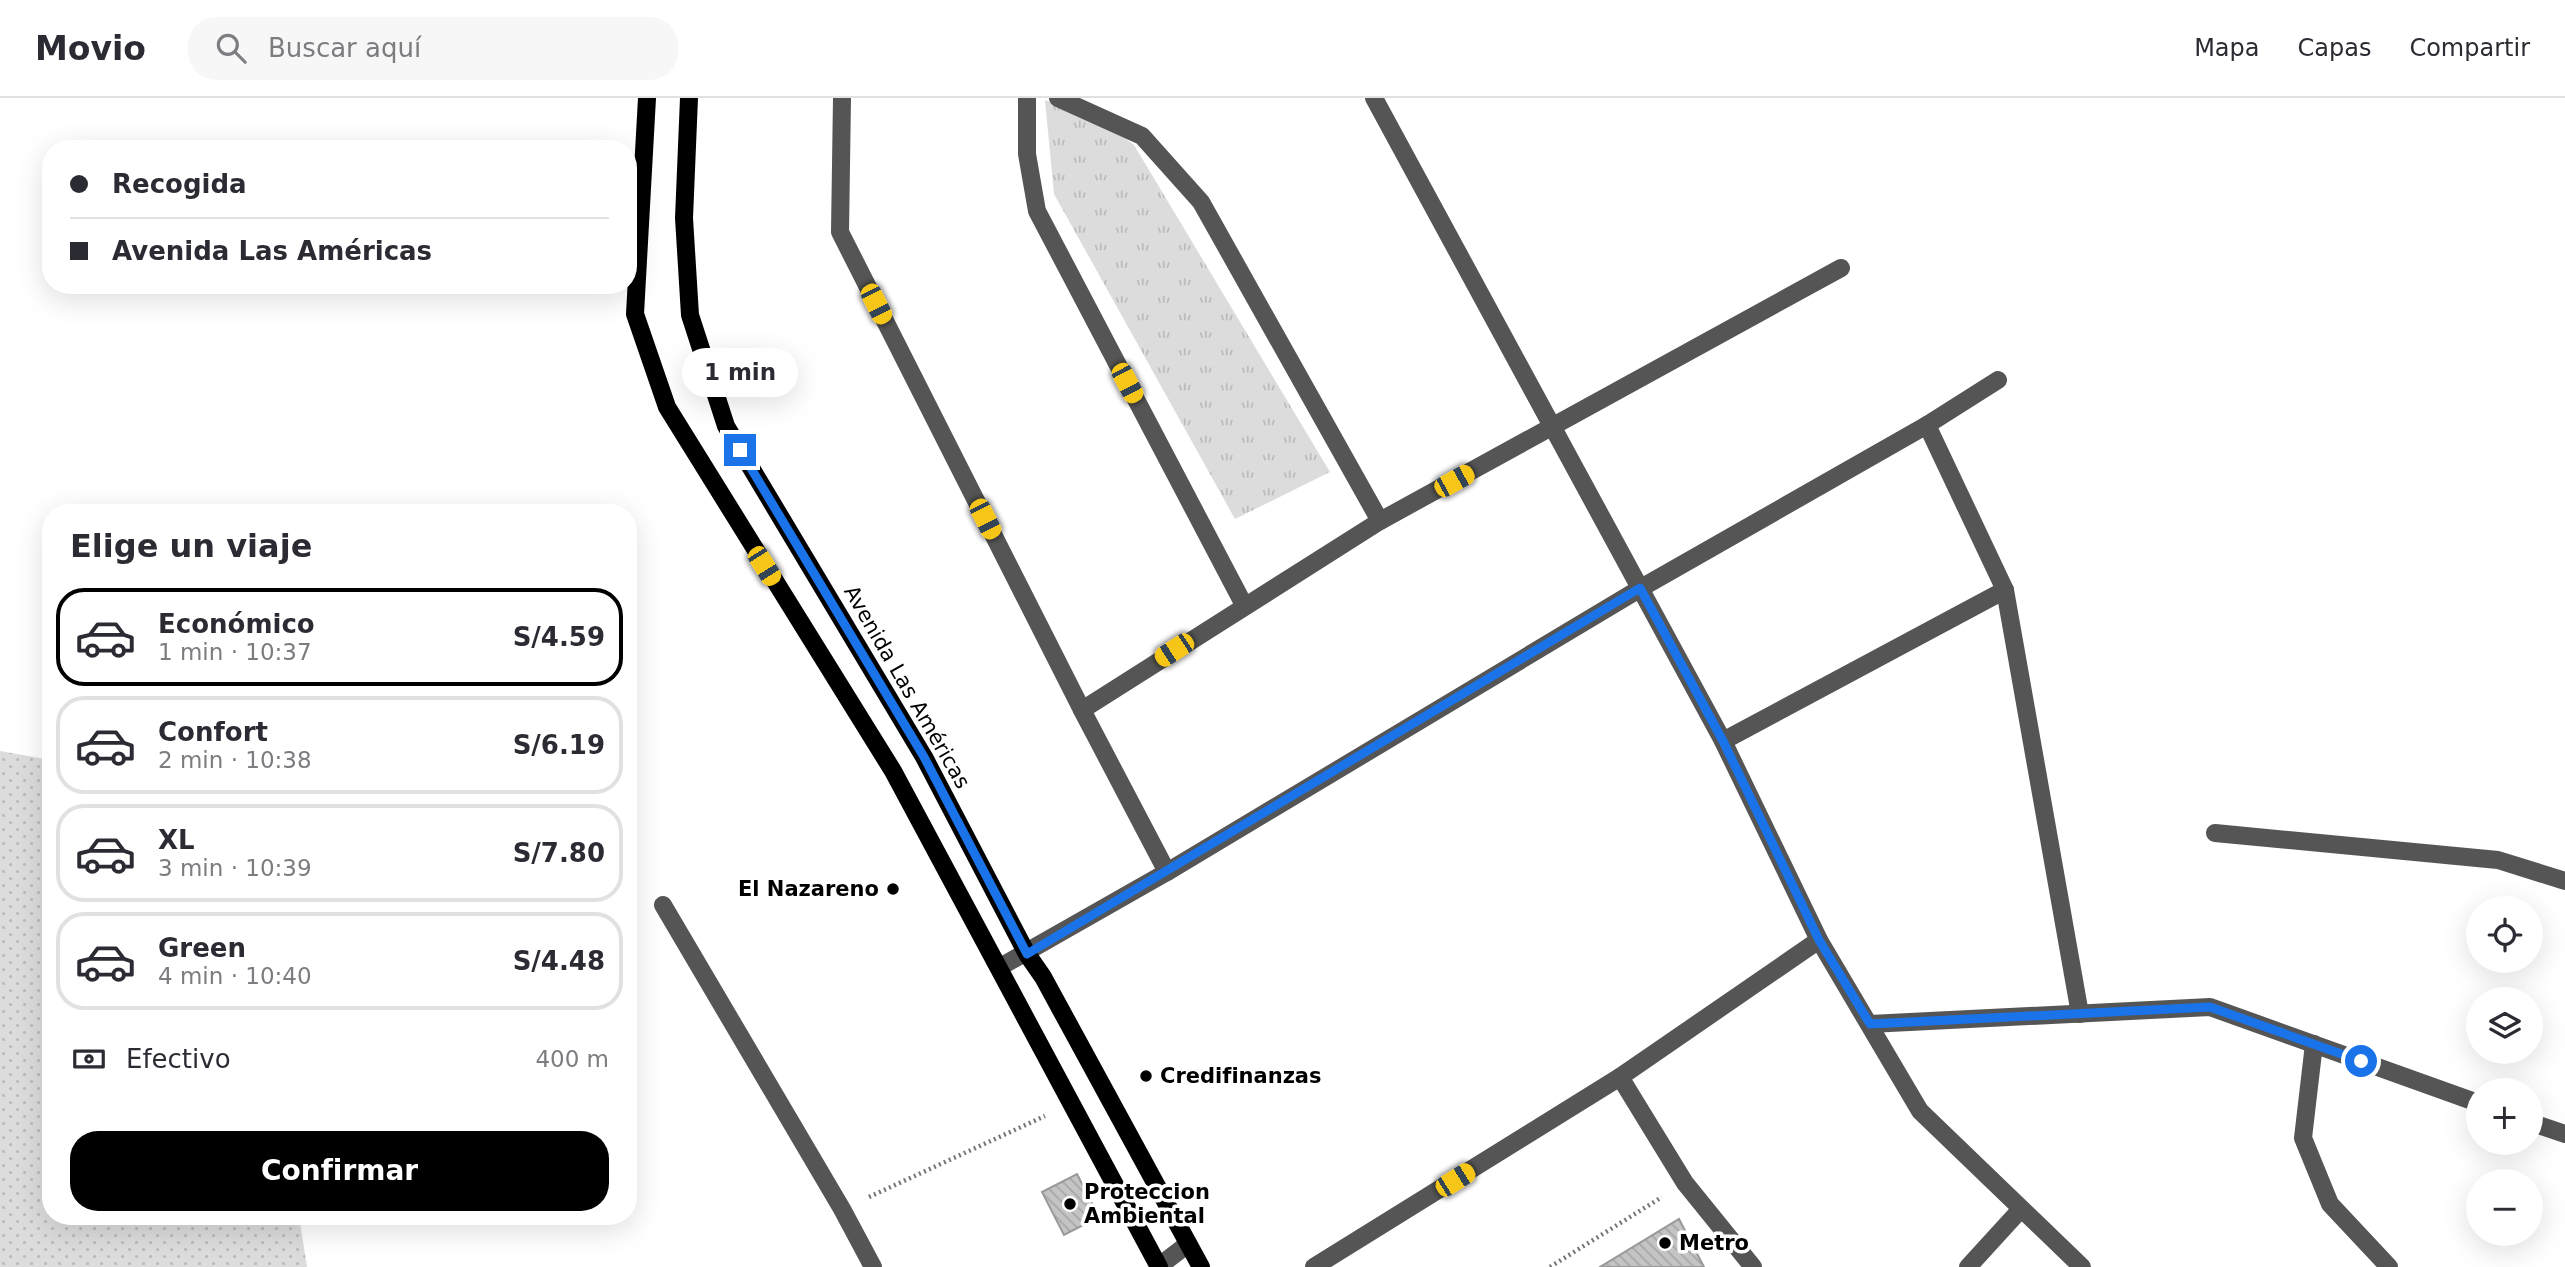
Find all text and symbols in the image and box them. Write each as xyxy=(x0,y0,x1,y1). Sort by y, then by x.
search box xyxy=(188,17,678,80)
text: Movio xyxy=(35,29,146,68)
icon: search xyxy=(212,29,250,67)
text: Buscar aquí xyxy=(268,33,421,63)
text: Mapa xyxy=(2194,34,2260,62)
text: Capas xyxy=(2298,34,2371,62)
text: Compartir xyxy=(2409,34,2530,62)
text: Recogida xyxy=(112,169,247,199)
text: Avenida Las Américas xyxy=(112,236,432,266)
car xyxy=(858,281,895,327)
callout: 1 min xyxy=(682,348,798,398)
text: 1 min xyxy=(704,359,776,385)
car xyxy=(1108,360,1147,406)
route end xyxy=(724,434,756,466)
car xyxy=(1431,462,1478,500)
car xyxy=(967,496,1004,542)
text: Elige un viaje xyxy=(70,527,312,565)
car xyxy=(744,543,785,589)
street label: Avenida Las Américas xyxy=(839,581,975,793)
icon: car xyxy=(74,606,137,669)
text: Económico xyxy=(158,609,315,639)
text: S/4.59 xyxy=(513,622,605,652)
car xyxy=(1151,630,1198,670)
text: 1 min · 10:37 xyxy=(158,639,312,665)
icon: car xyxy=(74,714,137,777)
text: Confort xyxy=(158,717,268,747)
text: S/6.19 xyxy=(513,730,605,760)
text: 2 min · 10:38 xyxy=(158,747,312,773)
icon: car xyxy=(74,822,137,885)
text: XL xyxy=(158,825,195,855)
text: S/7.80 xyxy=(513,838,605,868)
text: 3 min · 10:39 xyxy=(158,855,312,881)
place label: El Nazareno xyxy=(738,877,879,901)
marker: El Nazareno xyxy=(885,881,901,897)
map controls xyxy=(2466,896,2543,1246)
button: locate xyxy=(2466,896,2543,973)
icon: car xyxy=(74,930,137,993)
text: Green xyxy=(158,933,246,963)
text: S/4.48 xyxy=(513,946,605,976)
text: 4 min · 10:40 xyxy=(158,963,312,989)
button: layers xyxy=(2466,987,2543,1064)
icon: cash xyxy=(70,1040,108,1078)
text: Efectivo xyxy=(126,1044,231,1074)
route start xyxy=(2345,1045,2377,1077)
text: 400 m xyxy=(535,1046,609,1072)
place label: Credifinanzas xyxy=(1160,1064,1322,1088)
marker: Credifinanzas xyxy=(1138,1068,1154,1084)
button: + xyxy=(2466,1078,2543,1155)
button: Confirmar xyxy=(70,1131,609,1211)
car xyxy=(1432,1160,1479,1200)
button: − xyxy=(2466,1169,2543,1246)
place label: Proteccion Ambiental xyxy=(1084,1180,1210,1228)
marker: Proteccion Ambiental xyxy=(1062,1196,1078,1212)
place label: Metro xyxy=(1679,1231,1749,1255)
marker: Metro xyxy=(1657,1235,1673,1251)

